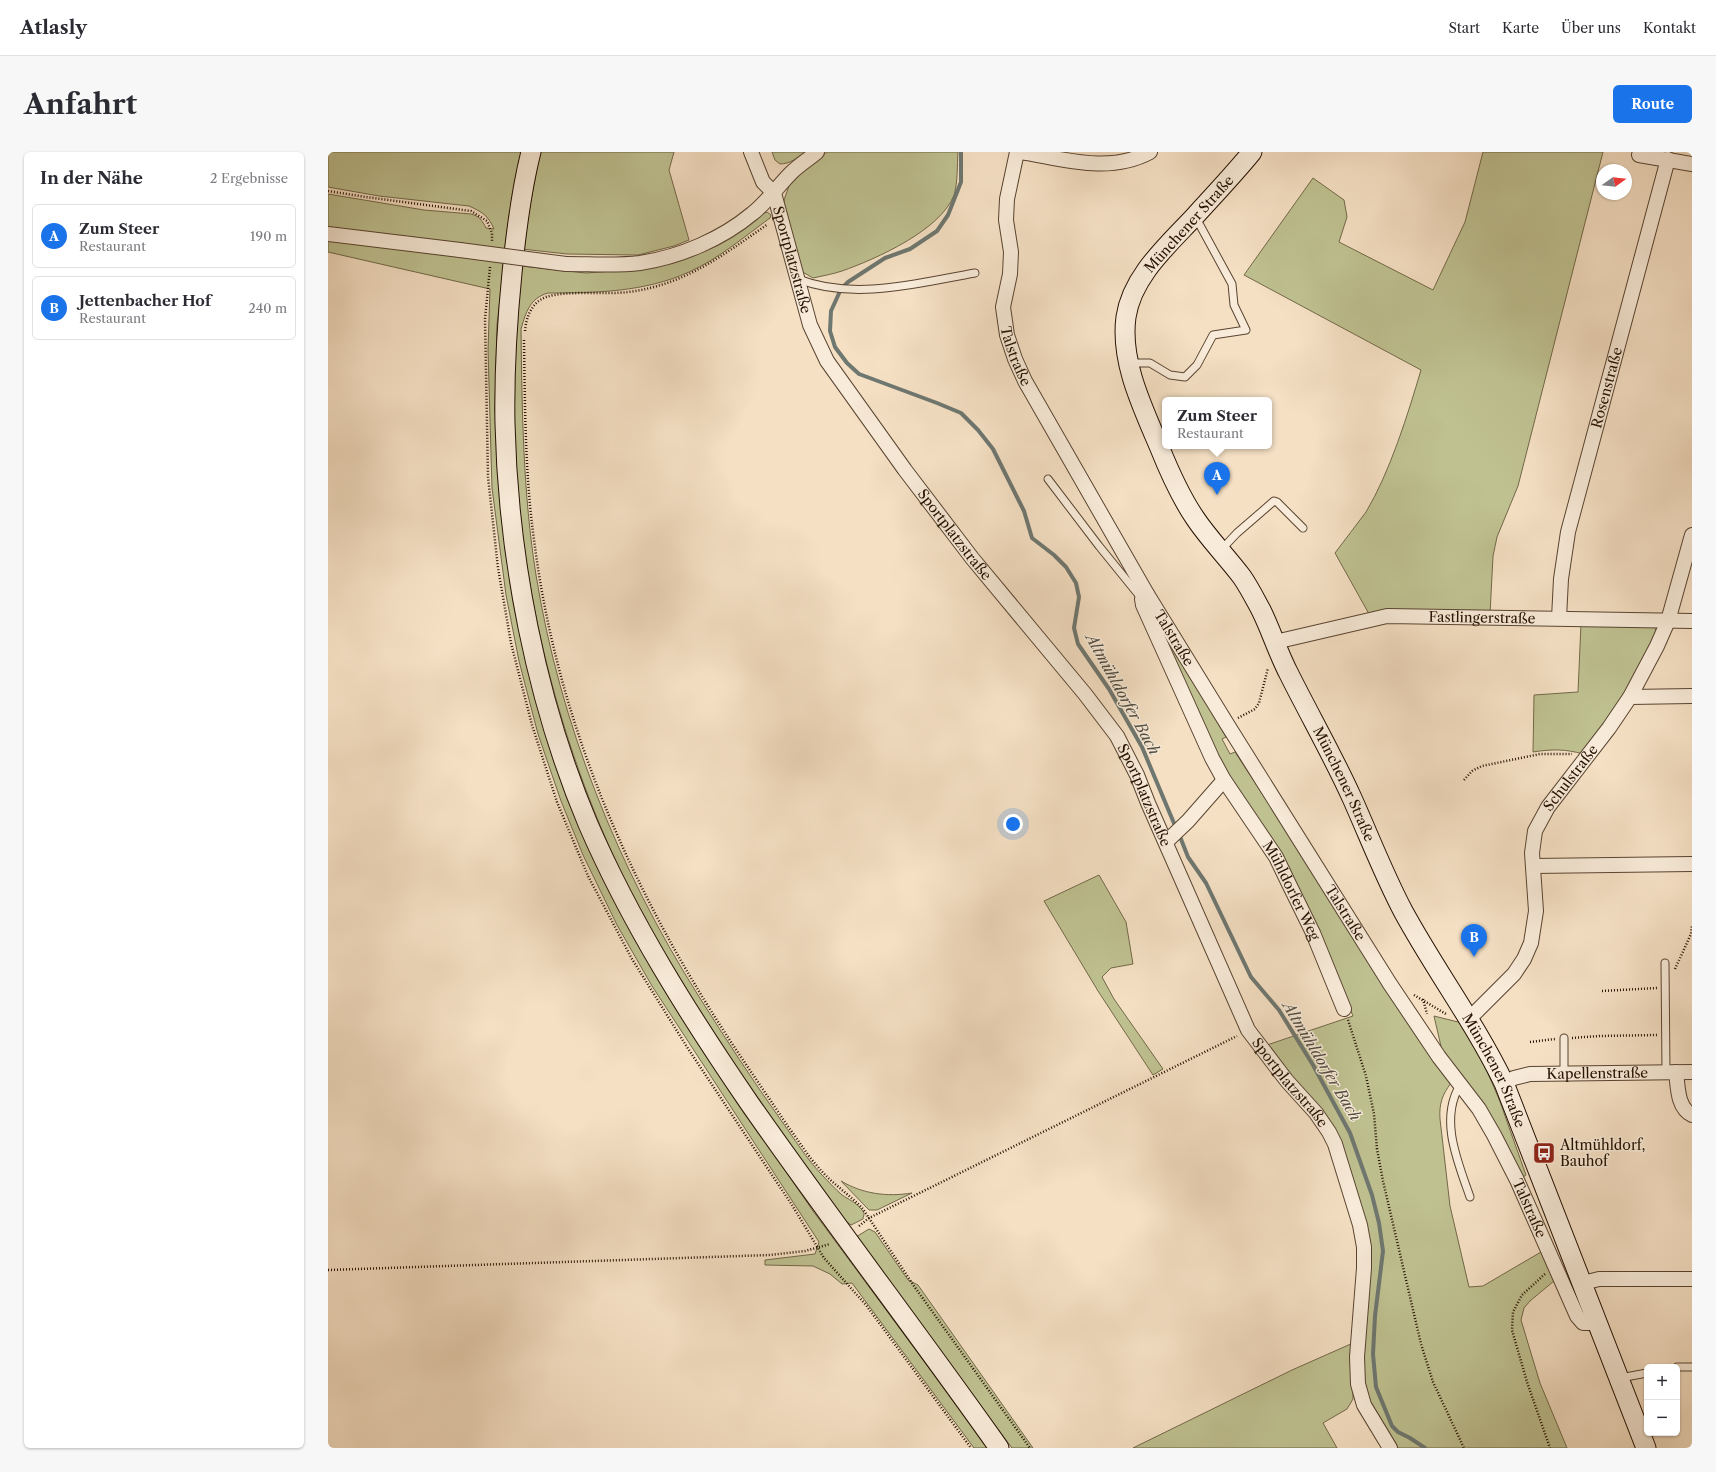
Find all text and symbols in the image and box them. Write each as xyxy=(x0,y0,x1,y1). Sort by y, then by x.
text: Atlasly xyxy=(20,16,87,39)
text: Start xyxy=(1448,19,1480,37)
text: Karte xyxy=(1502,19,1539,37)
text: Über uns xyxy=(1561,19,1621,37)
text: Kontakt xyxy=(1643,19,1696,37)
button: Route xyxy=(1613,85,1692,123)
text: Anfahrt xyxy=(24,87,137,121)
north arrow xyxy=(1596,164,1632,200)
text: In der Nähe xyxy=(40,168,143,188)
text: 2 Ergebnisse xyxy=(210,170,288,186)
street label: Münchener Straße xyxy=(1140,171,1238,277)
street label: Sportplatzstraße xyxy=(769,204,815,316)
text: Zum Steer xyxy=(79,219,159,238)
text: A xyxy=(49,228,59,244)
text: 190 m xyxy=(250,228,287,244)
text: Restaurant xyxy=(79,238,146,254)
text: Jettenbacher Hof xyxy=(79,291,211,310)
text: B xyxy=(49,300,59,316)
text: 240 m xyxy=(248,300,287,316)
text: Restaurant xyxy=(79,310,146,326)
street label: Talstraße xyxy=(997,325,1035,389)
street label: Rosenstraße xyxy=(1587,345,1626,430)
popup xyxy=(1162,397,1272,449)
text: Zum Steer xyxy=(1177,406,1257,425)
text: Restaurant xyxy=(1177,425,1244,441)
pin: A xyxy=(1204,462,1230,495)
street label: Sportplatzstraße xyxy=(914,485,996,584)
street label: Talstraße xyxy=(1150,607,1198,669)
street label: Fastlingerstraße xyxy=(1428,608,1536,627)
water label: Altmühldorfer Bach xyxy=(1081,628,1164,758)
street label: Münchener Straße xyxy=(1309,723,1379,844)
street label: Sportplatzstraße xyxy=(1114,741,1175,849)
street label: Schulstraße xyxy=(1539,741,1602,815)
your location xyxy=(1003,814,1023,834)
street label: Mühldorfer Weg xyxy=(1259,837,1324,944)
street label: Talstraße xyxy=(1321,882,1370,944)
pin: B xyxy=(1461,924,1487,957)
water label: Altmühldorfer Bach xyxy=(1278,996,1365,1124)
street label: Münchener Straße xyxy=(1458,1010,1529,1130)
street label: Sportplatzstraße xyxy=(1248,1034,1332,1131)
street label: Kapellenstraße xyxy=(1546,1064,1648,1083)
place label: Altmühldorf, Bauhof xyxy=(1559,1136,1646,1170)
bus stop icon: Altmühldorf, Bauhof xyxy=(1531,1140,1557,1166)
street label: Talstraße xyxy=(1509,1176,1550,1241)
map controls xyxy=(1644,1364,1680,1436)
button: + xyxy=(1644,1364,1680,1400)
button: − xyxy=(1644,1400,1680,1436)

